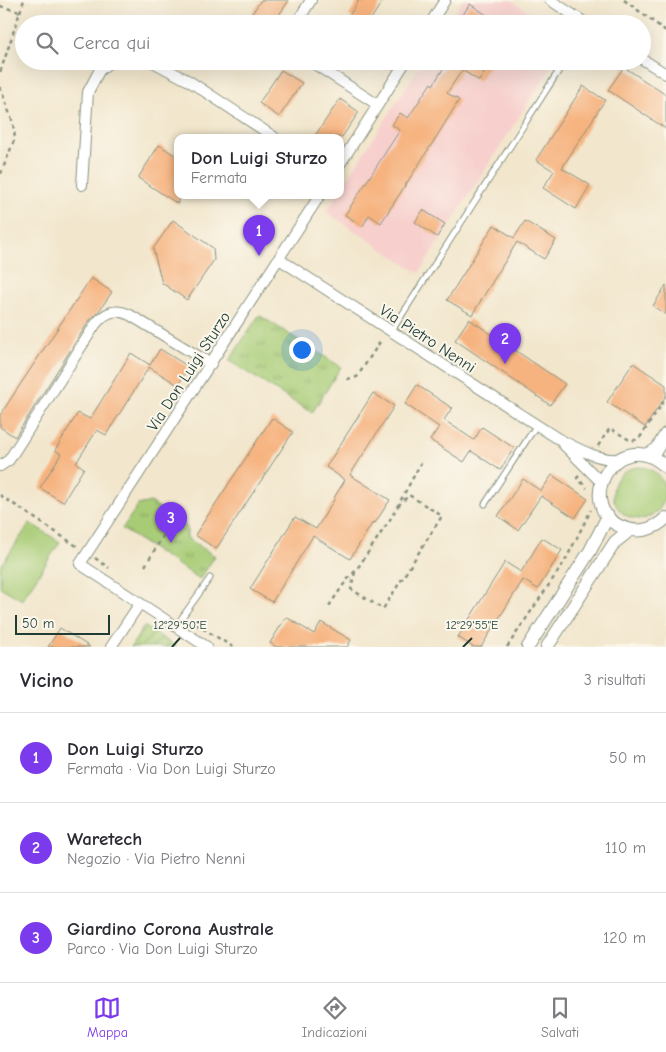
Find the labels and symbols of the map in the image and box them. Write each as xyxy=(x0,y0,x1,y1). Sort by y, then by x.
pin: 1 xyxy=(243,215,275,256)
street label: Via Pietro Nenni xyxy=(376,301,479,377)
street label: Via Don Luigi Sturzo xyxy=(144,309,234,435)
pin: 2 xyxy=(489,323,521,364)
your location xyxy=(289,337,315,363)
pin: 3 xyxy=(155,502,187,543)
scale bar xyxy=(15,612,110,635)
text: 12°29'50"E xyxy=(153,618,207,632)
text: 12°29'55"E xyxy=(446,618,498,632)

